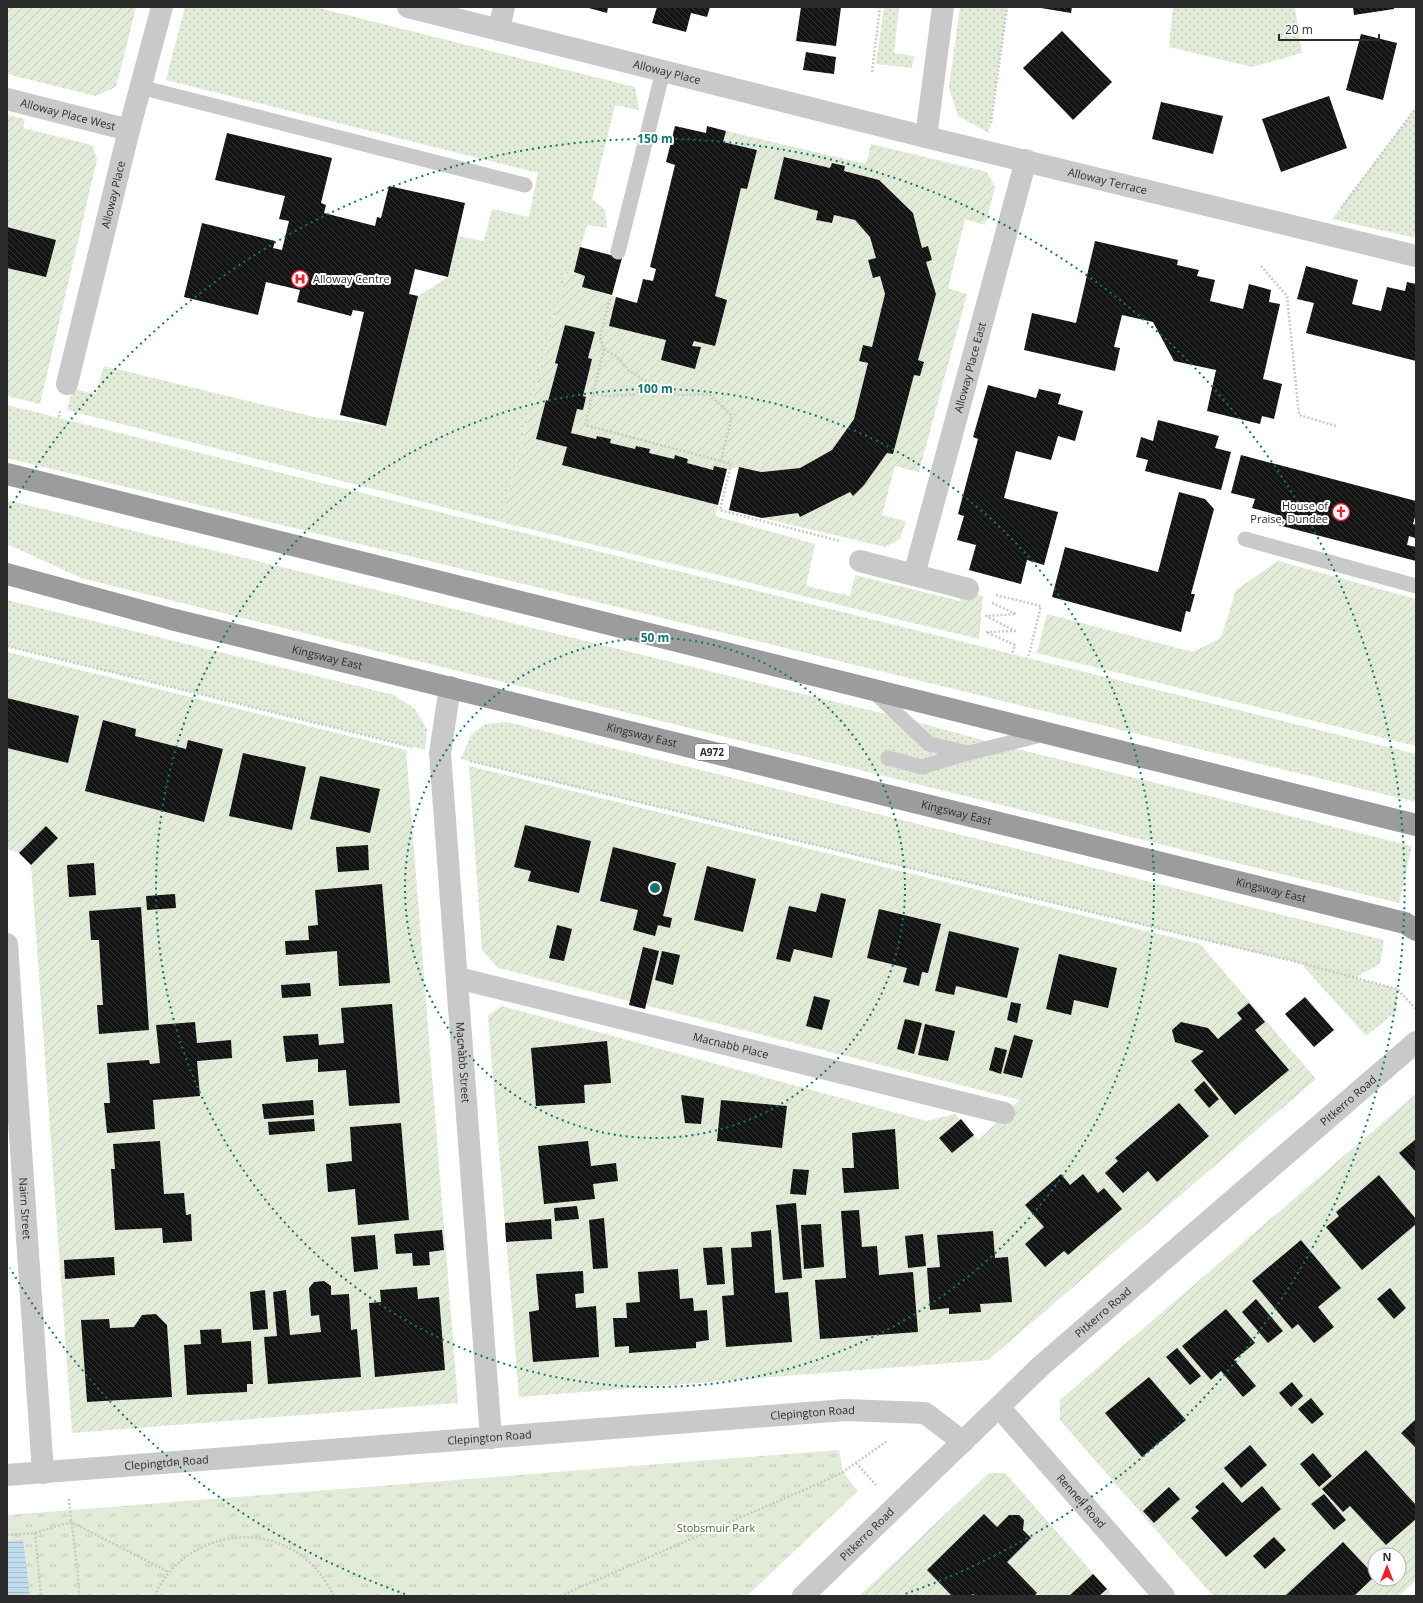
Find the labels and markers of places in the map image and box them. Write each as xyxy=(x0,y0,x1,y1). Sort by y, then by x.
hospital icon: Alloway Centre xyxy=(290,269,310,289)
place label: Alloway Centre xyxy=(313,271,390,286)
place label: House of Praise, Dundee xyxy=(1250,498,1329,526)
church icon: House of Praise, Dundee xyxy=(1331,502,1351,522)
centre of rings xyxy=(648,881,662,895)

